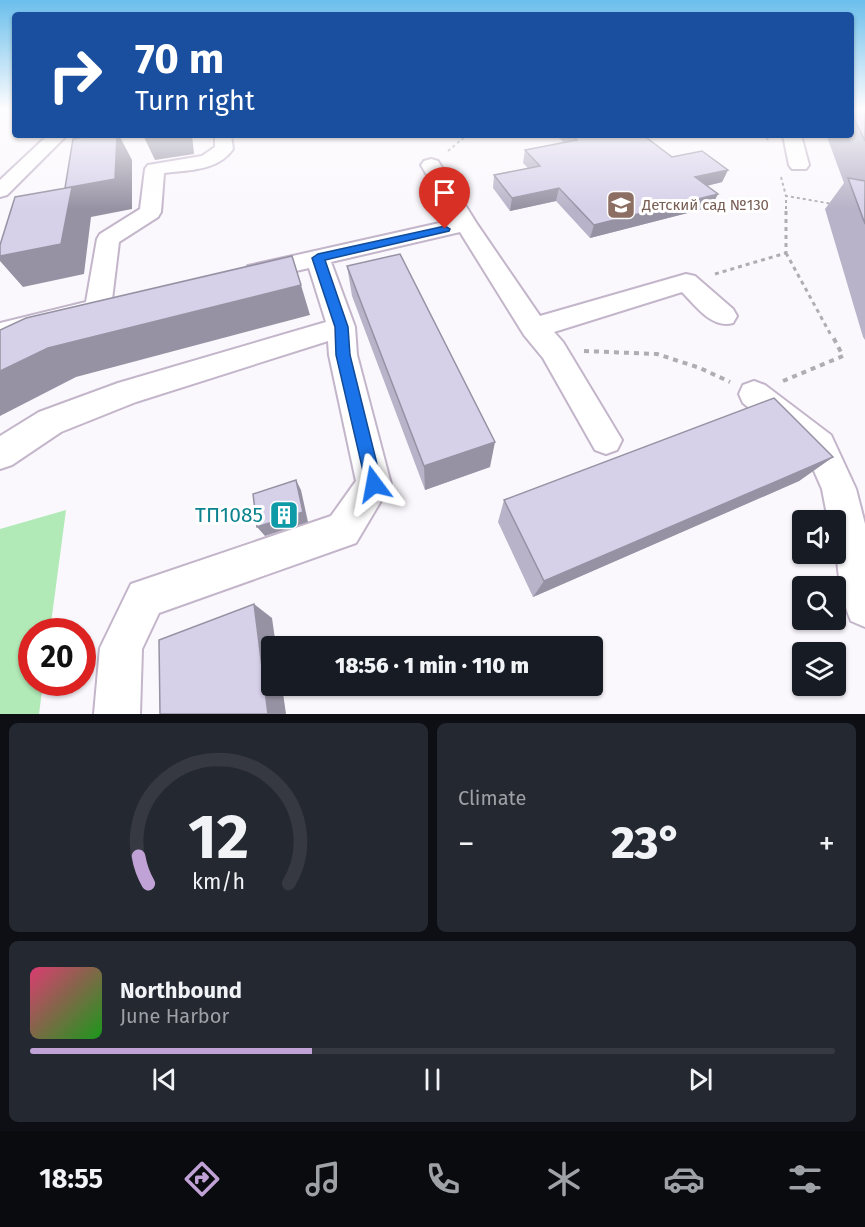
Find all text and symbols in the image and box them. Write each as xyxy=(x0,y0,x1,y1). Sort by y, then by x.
text: 70 m xyxy=(135,34,224,84)
icon: right xyxy=(36,36,114,114)
text: Turn right xyxy=(135,85,255,117)
pin xyxy=(419,167,470,229)
icon: arrive xyxy=(428,176,461,209)
school or university icon: Детский сад №130 xyxy=(605,189,637,221)
place label: Детский сад №130 xyxy=(641,196,769,214)
position arrow xyxy=(342,452,406,516)
building icon: ТП1085 xyxy=(268,499,300,531)
place label: ТП1085 xyxy=(195,502,263,528)
map controls xyxy=(792,510,846,696)
button: sound xyxy=(792,510,846,564)
button: search xyxy=(792,576,846,630)
speed limit sign: 20 xyxy=(18,618,96,696)
button: layers xyxy=(792,642,846,696)
text: 18:56 · 1 min · 110 m xyxy=(335,652,529,679)
text: Climate xyxy=(458,786,526,810)
text: 12 xyxy=(188,800,249,875)
text: 23° xyxy=(611,816,682,870)
text: − xyxy=(458,824,475,864)
text: + xyxy=(819,824,835,864)
text: km/h xyxy=(192,870,245,896)
text: Northbound xyxy=(120,977,242,1004)
text: June Harbor xyxy=(120,1004,229,1028)
icon: previous xyxy=(148,1063,181,1096)
icon: pause xyxy=(416,1063,449,1096)
icon: next xyxy=(684,1063,717,1096)
icon: directions xyxy=(181,1158,223,1200)
icon: music xyxy=(302,1158,344,1200)
icon: phone xyxy=(422,1158,464,1200)
icon: climate xyxy=(543,1158,585,1200)
icon: car xyxy=(663,1158,705,1200)
icon: filters xyxy=(784,1158,826,1200)
text: 18:55 xyxy=(39,1163,103,1195)

